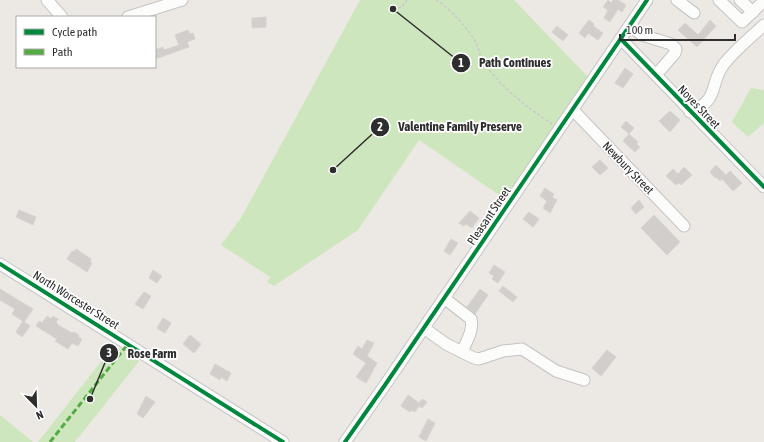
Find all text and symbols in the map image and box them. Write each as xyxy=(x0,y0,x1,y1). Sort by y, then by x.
legend xyxy=(16,16,156,68)
scale bar xyxy=(620,16,735,42)
text: 100 m xyxy=(626,23,653,37)
text: Cycle path xyxy=(52,25,97,39)
text: Path xyxy=(52,45,73,59)
callout: Path Continues xyxy=(451,50,559,75)
text: Path Continues xyxy=(479,55,551,70)
text: 1 xyxy=(458,56,464,70)
street label: Noyes Street xyxy=(675,82,724,132)
callout: Valentine Family Preserve xyxy=(370,114,530,139)
text: Valentine Family Preserve xyxy=(397,119,522,134)
text: 2 xyxy=(377,120,383,134)
street label: Newbury Street xyxy=(600,139,657,198)
street label: Pleasant Street xyxy=(464,184,514,248)
street label: North Worcester Street xyxy=(30,268,122,332)
callout: Rose Farm xyxy=(99,341,184,366)
text: 3 xyxy=(106,346,112,360)
text: Rose Farm xyxy=(127,346,177,361)
north arrow xyxy=(16,386,56,426)
text: N xyxy=(35,408,45,422)

